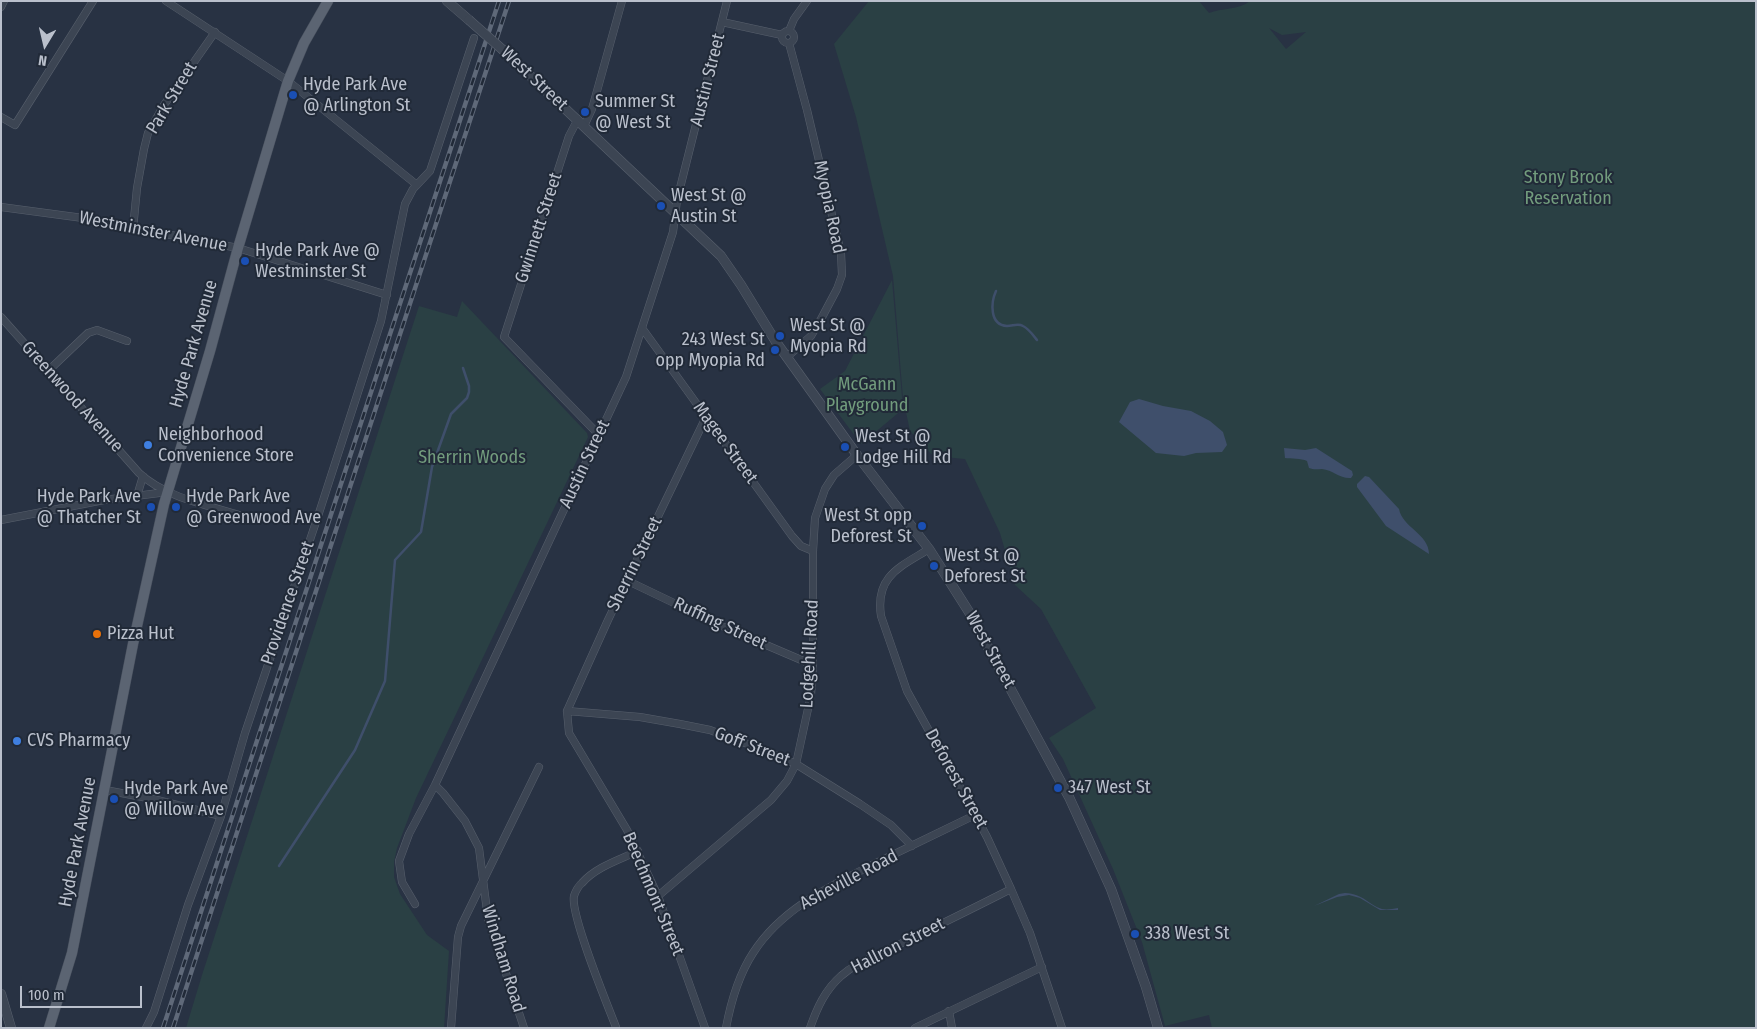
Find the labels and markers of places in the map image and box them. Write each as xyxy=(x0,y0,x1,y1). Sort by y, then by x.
place label: Hyde Park Ave @ Arlington St xyxy=(303,74,410,116)
marker: Hyde Park Ave @ Arlington St xyxy=(287,89,299,101)
place label: Summer St @ West St xyxy=(595,91,675,134)
marker: Summer St @ West St xyxy=(579,106,591,118)
place label: West St @ Austin St xyxy=(671,185,747,228)
marker: West St @ Austin St xyxy=(655,200,667,212)
place label: Hyde Park Ave @ Westminster St xyxy=(255,240,380,282)
marker: Hyde Park Ave @ Westminster St xyxy=(239,255,251,267)
place label: West St @ Myopia Rd xyxy=(790,315,867,358)
place label: 243 West St opp Myopia Rd xyxy=(656,329,765,372)
marker: West St @ Myopia Rd xyxy=(774,330,786,342)
marker: 243 West St opp Myopia Rd xyxy=(769,344,781,356)
place label: Neighborhood Convenience Store xyxy=(158,424,294,466)
place label: West St @ Lodge Hill Rd xyxy=(855,426,951,468)
marker: Neighborhood Convenience Store xyxy=(142,439,154,451)
marker: West St @ Lodge Hill Rd xyxy=(839,441,851,453)
place label: Hyde Park Ave @ Thatcher St xyxy=(36,486,141,528)
place label: Hyde Park Ave @ Greenwood Ave xyxy=(186,486,321,528)
marker: Hyde Park Ave @ Thatcher St xyxy=(145,501,157,513)
marker: Hyde Park Ave @ Greenwood Ave xyxy=(170,501,182,513)
place label: West St opp Deforest St xyxy=(824,505,912,548)
marker: West St opp Deforest St xyxy=(916,520,928,532)
place label: West St @ Deforest St xyxy=(944,545,1025,588)
marker: West St @ Deforest St xyxy=(928,560,940,572)
place label: Pizza Hut xyxy=(107,623,174,645)
marker: Pizza Hut xyxy=(91,628,103,640)
place label: CVS Pharmacy xyxy=(27,730,130,752)
marker: CVS Pharmacy xyxy=(11,735,23,747)
place label: 347 West St xyxy=(1068,777,1151,799)
place label: Hyde Park Ave @ Willow Ave xyxy=(124,778,228,821)
marker: 347 West St xyxy=(1052,782,1064,794)
marker: Hyde Park Ave @ Willow Ave xyxy=(108,793,120,805)
place label: 338 West St xyxy=(1145,923,1229,945)
marker: 338 West St xyxy=(1129,928,1141,940)

